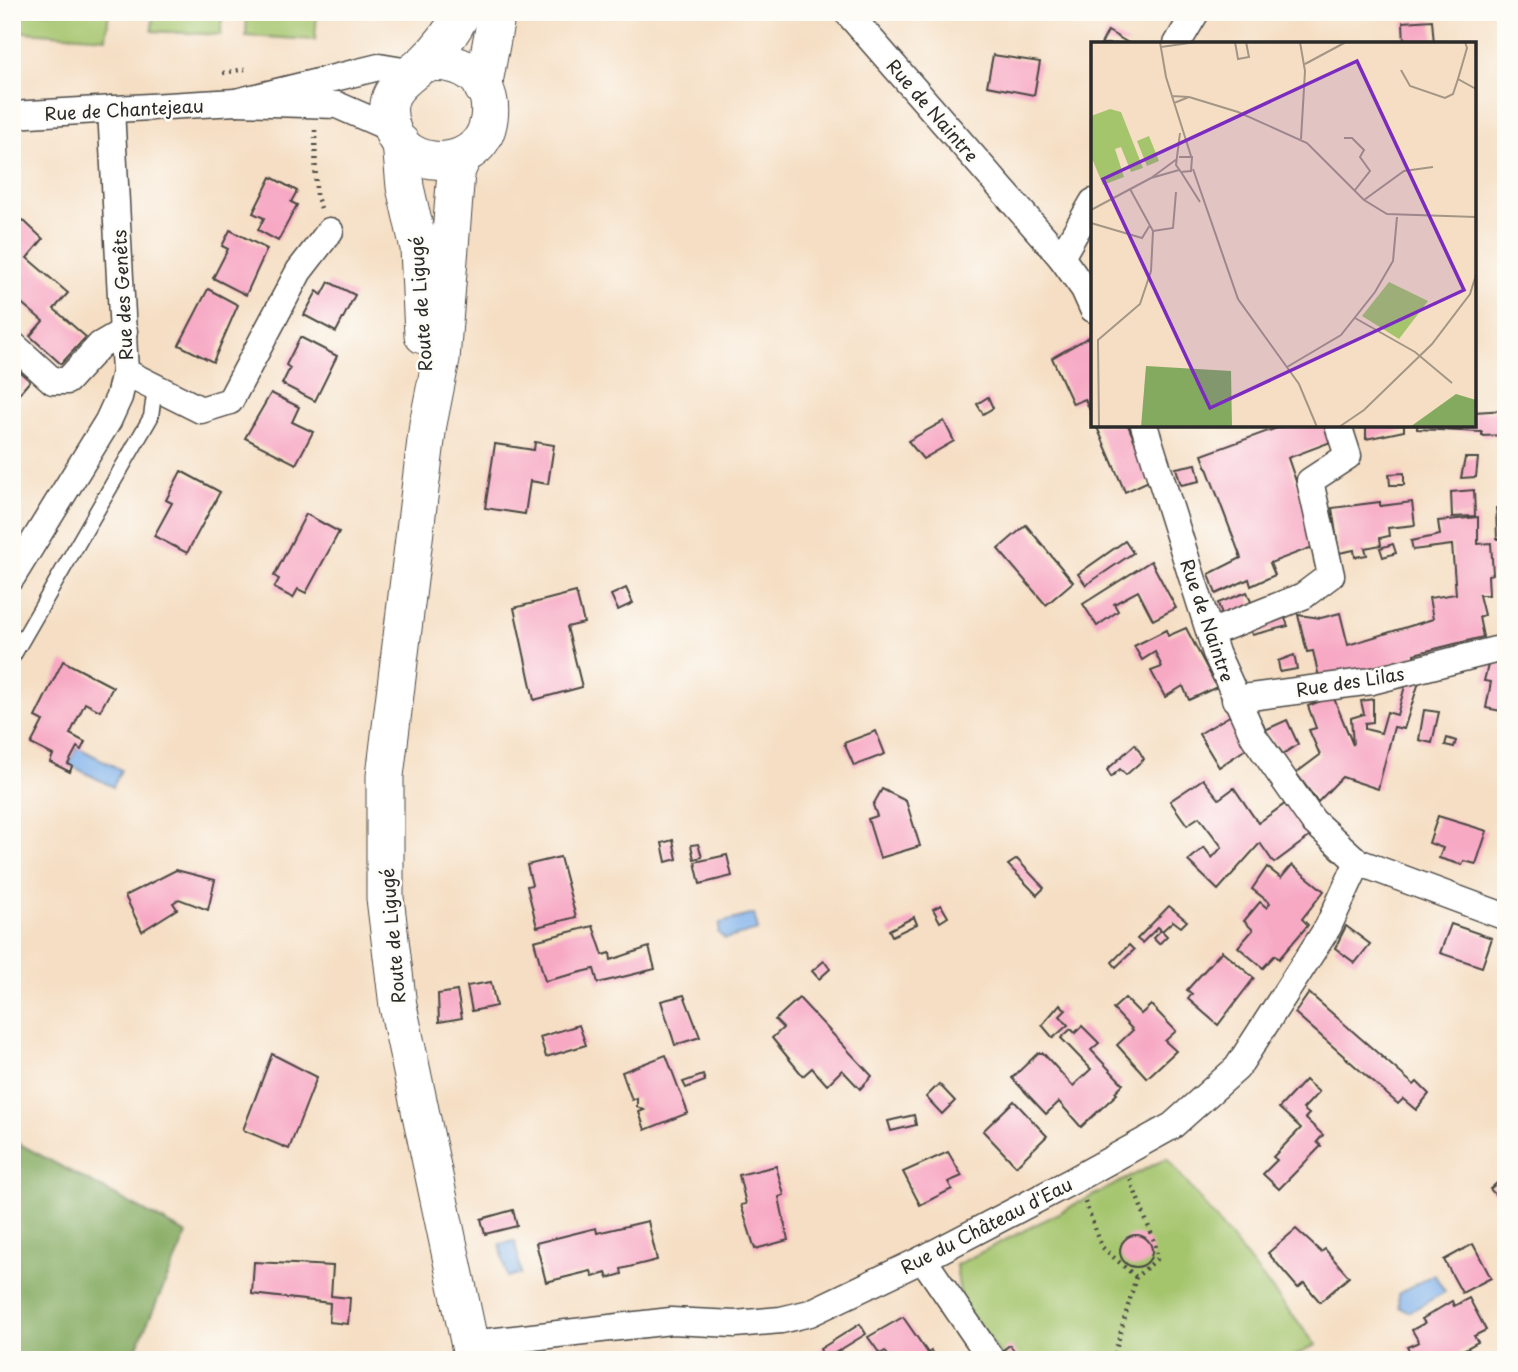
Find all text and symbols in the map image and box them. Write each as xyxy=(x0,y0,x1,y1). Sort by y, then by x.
inset map xyxy=(1091,42,1476,427)
street label: Rue de Naintre xyxy=(881,53,985,167)
street label: Rue de Chantejeau xyxy=(44,91,204,127)
street label: Rue des Genêts xyxy=(105,229,139,361)
street label: Route de Ligugé xyxy=(402,235,438,373)
street label: Rue de Naintre xyxy=(1174,555,1242,685)
street label: Rue des Lilas xyxy=(1294,659,1406,703)
street label: Route de Ligugé xyxy=(373,867,411,1005)
street label: Rue du Château d'Eau xyxy=(896,1170,1076,1280)

